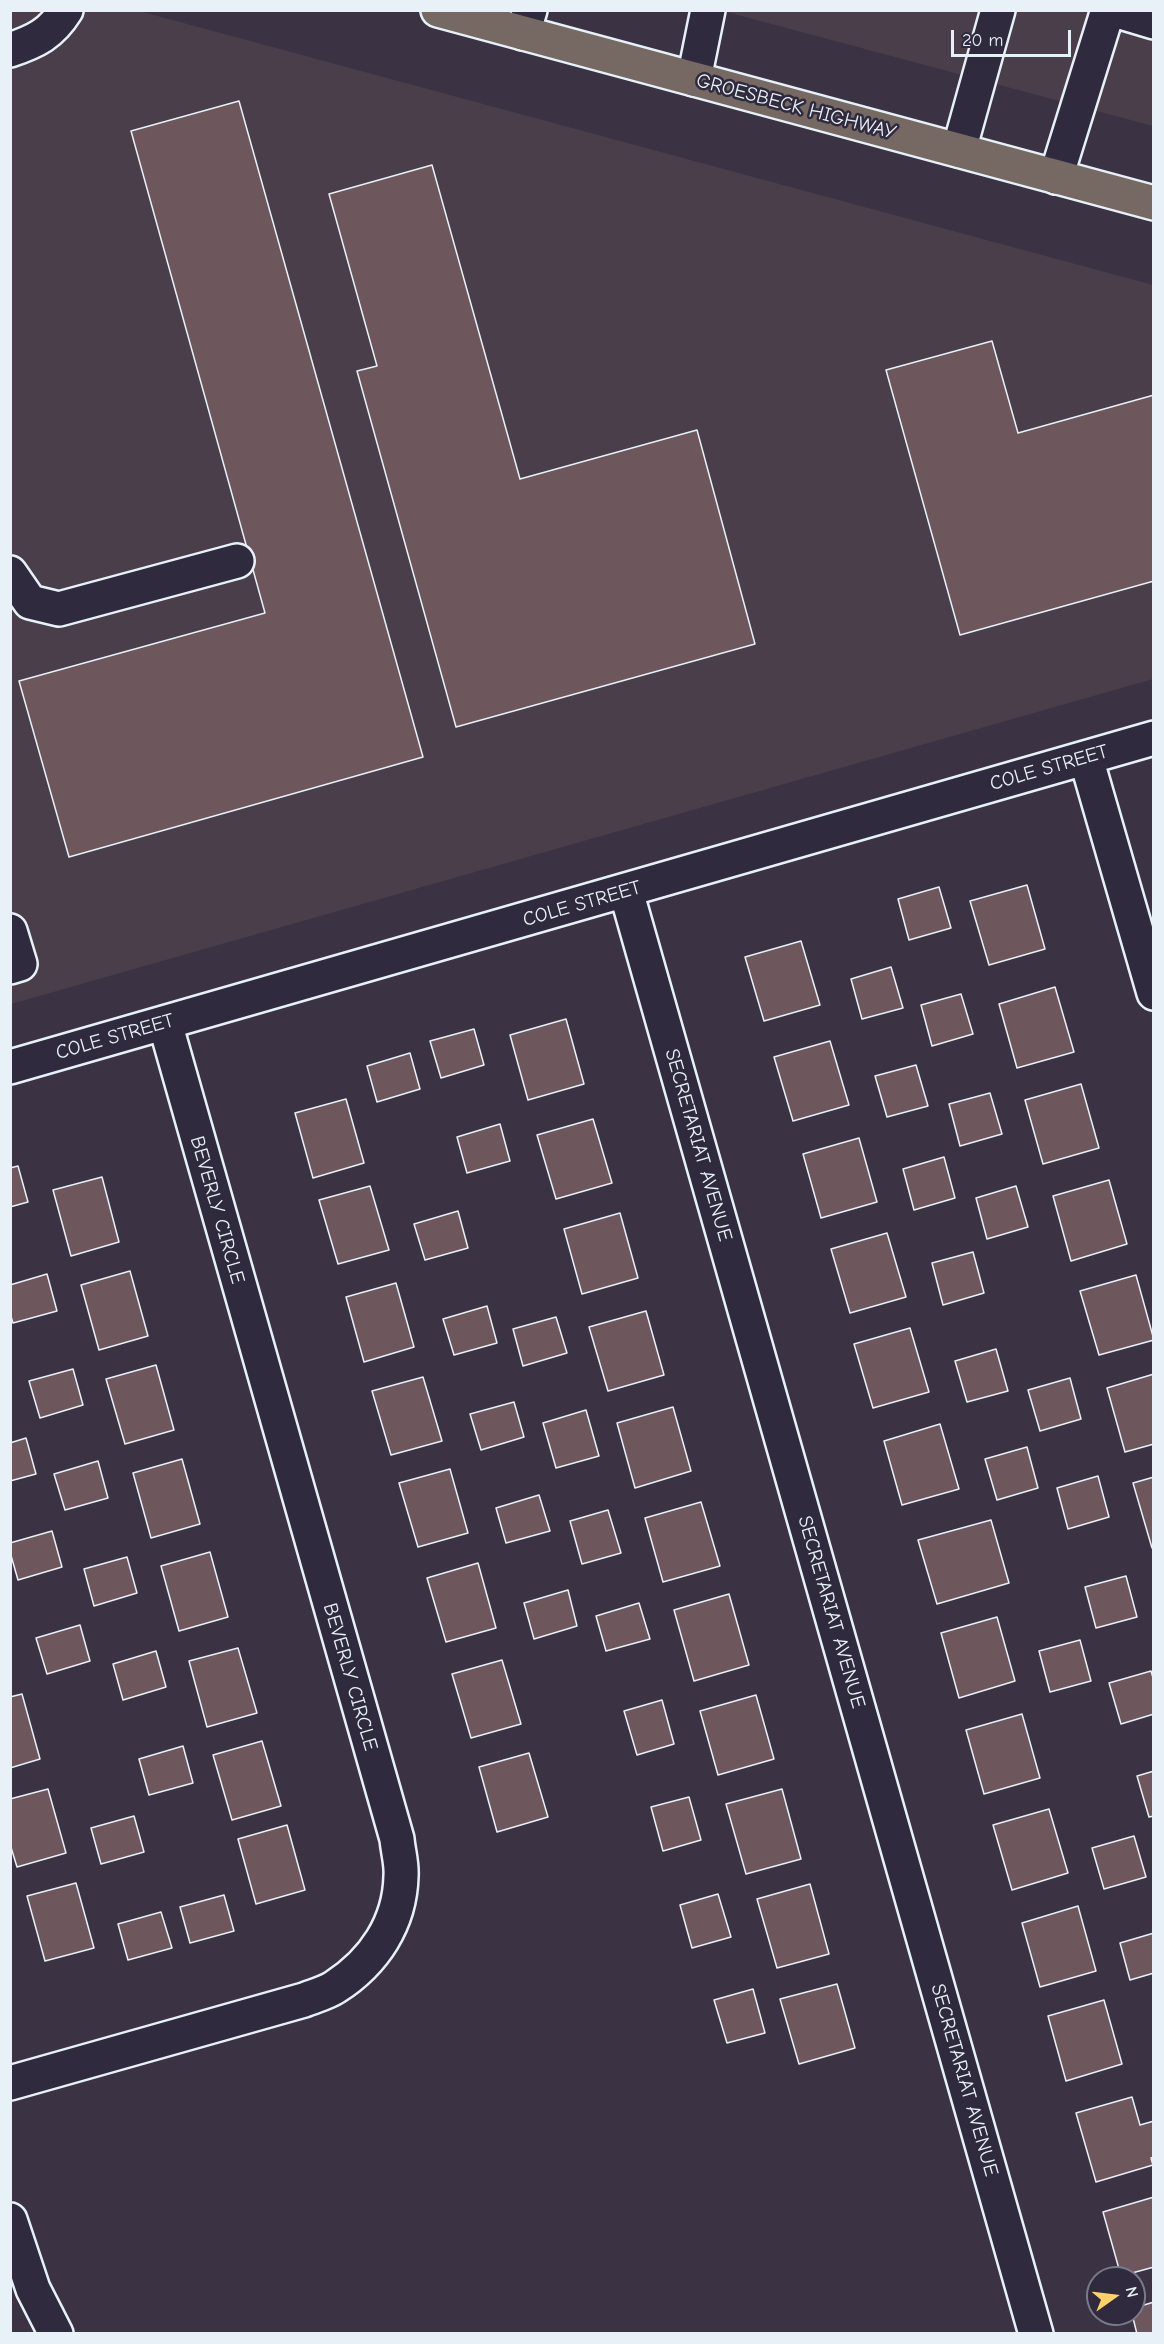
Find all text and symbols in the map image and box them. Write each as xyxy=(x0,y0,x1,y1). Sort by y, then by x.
scale bar xyxy=(954,18,1074,56)
text: 20 m xyxy=(962,30,1003,51)
street label: GROESBECK HIGHWAY xyxy=(694,69,898,145)
street label: COLE STREET xyxy=(987,740,1111,796)
street label: COLE STREET xyxy=(520,876,644,932)
street label: COLE STREET xyxy=(53,1009,177,1065)
street label: SECRETARIAT AVENUE xyxy=(659,1046,737,1244)
street label: BEVERLY CIRCLE xyxy=(184,1133,250,1287)
street label: SECRETARIAT AVENUE xyxy=(792,1513,870,1711)
street label: BEVERLY CIRCLE xyxy=(317,1600,383,1754)
street label: SECRETARIAT AVENUE xyxy=(925,1981,1003,2179)
north arrow xyxy=(1086,2266,1146,2326)
text: N xyxy=(1122,2285,1142,2299)

